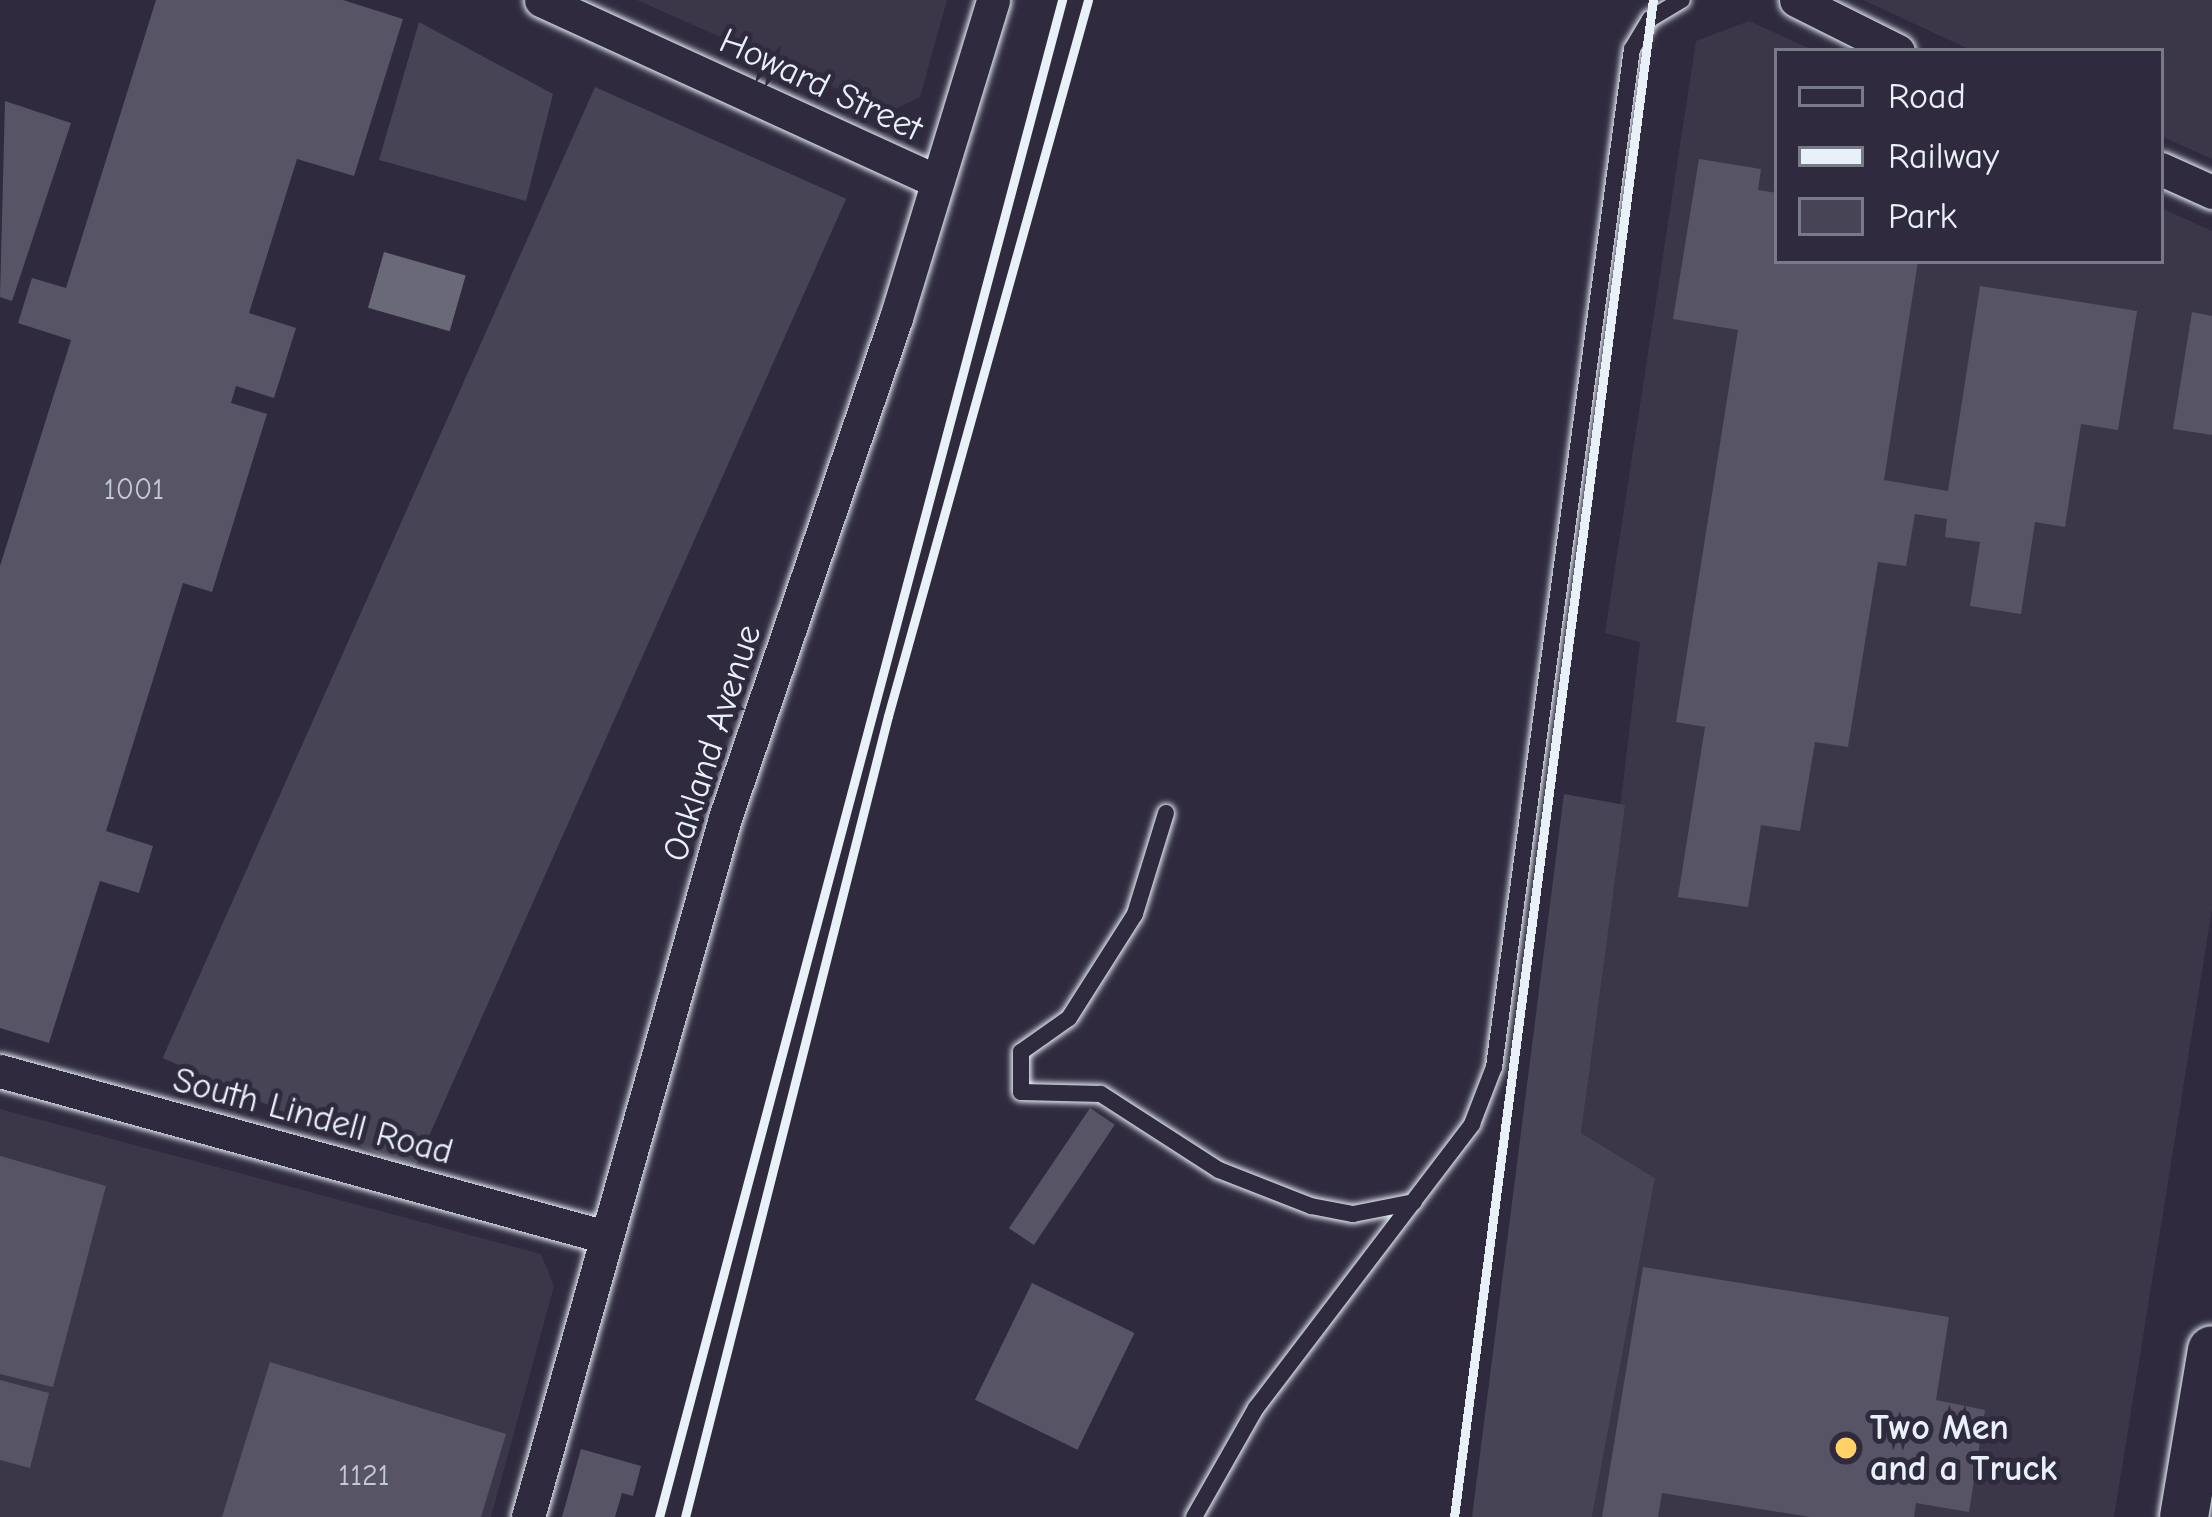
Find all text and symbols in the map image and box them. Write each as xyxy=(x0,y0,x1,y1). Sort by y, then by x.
street label: Howard Street xyxy=(713,19,929,151)
legend xyxy=(1774,48,2164,264)
text: Road xyxy=(1888,76,1966,117)
text: Railway xyxy=(1888,136,1999,177)
text: Park xyxy=(1888,196,1957,237)
house number: 1001 xyxy=(104,472,164,508)
street label: Oakland Avenue xyxy=(653,619,771,867)
street label: South Lindell Road xyxy=(168,1058,458,1174)
place label: Two Men and a Truck xyxy=(1870,1405,2057,1490)
marker: Two Men and a Truck xyxy=(1833,1435,1859,1461)
house number: 1121 xyxy=(338,1458,390,1494)

